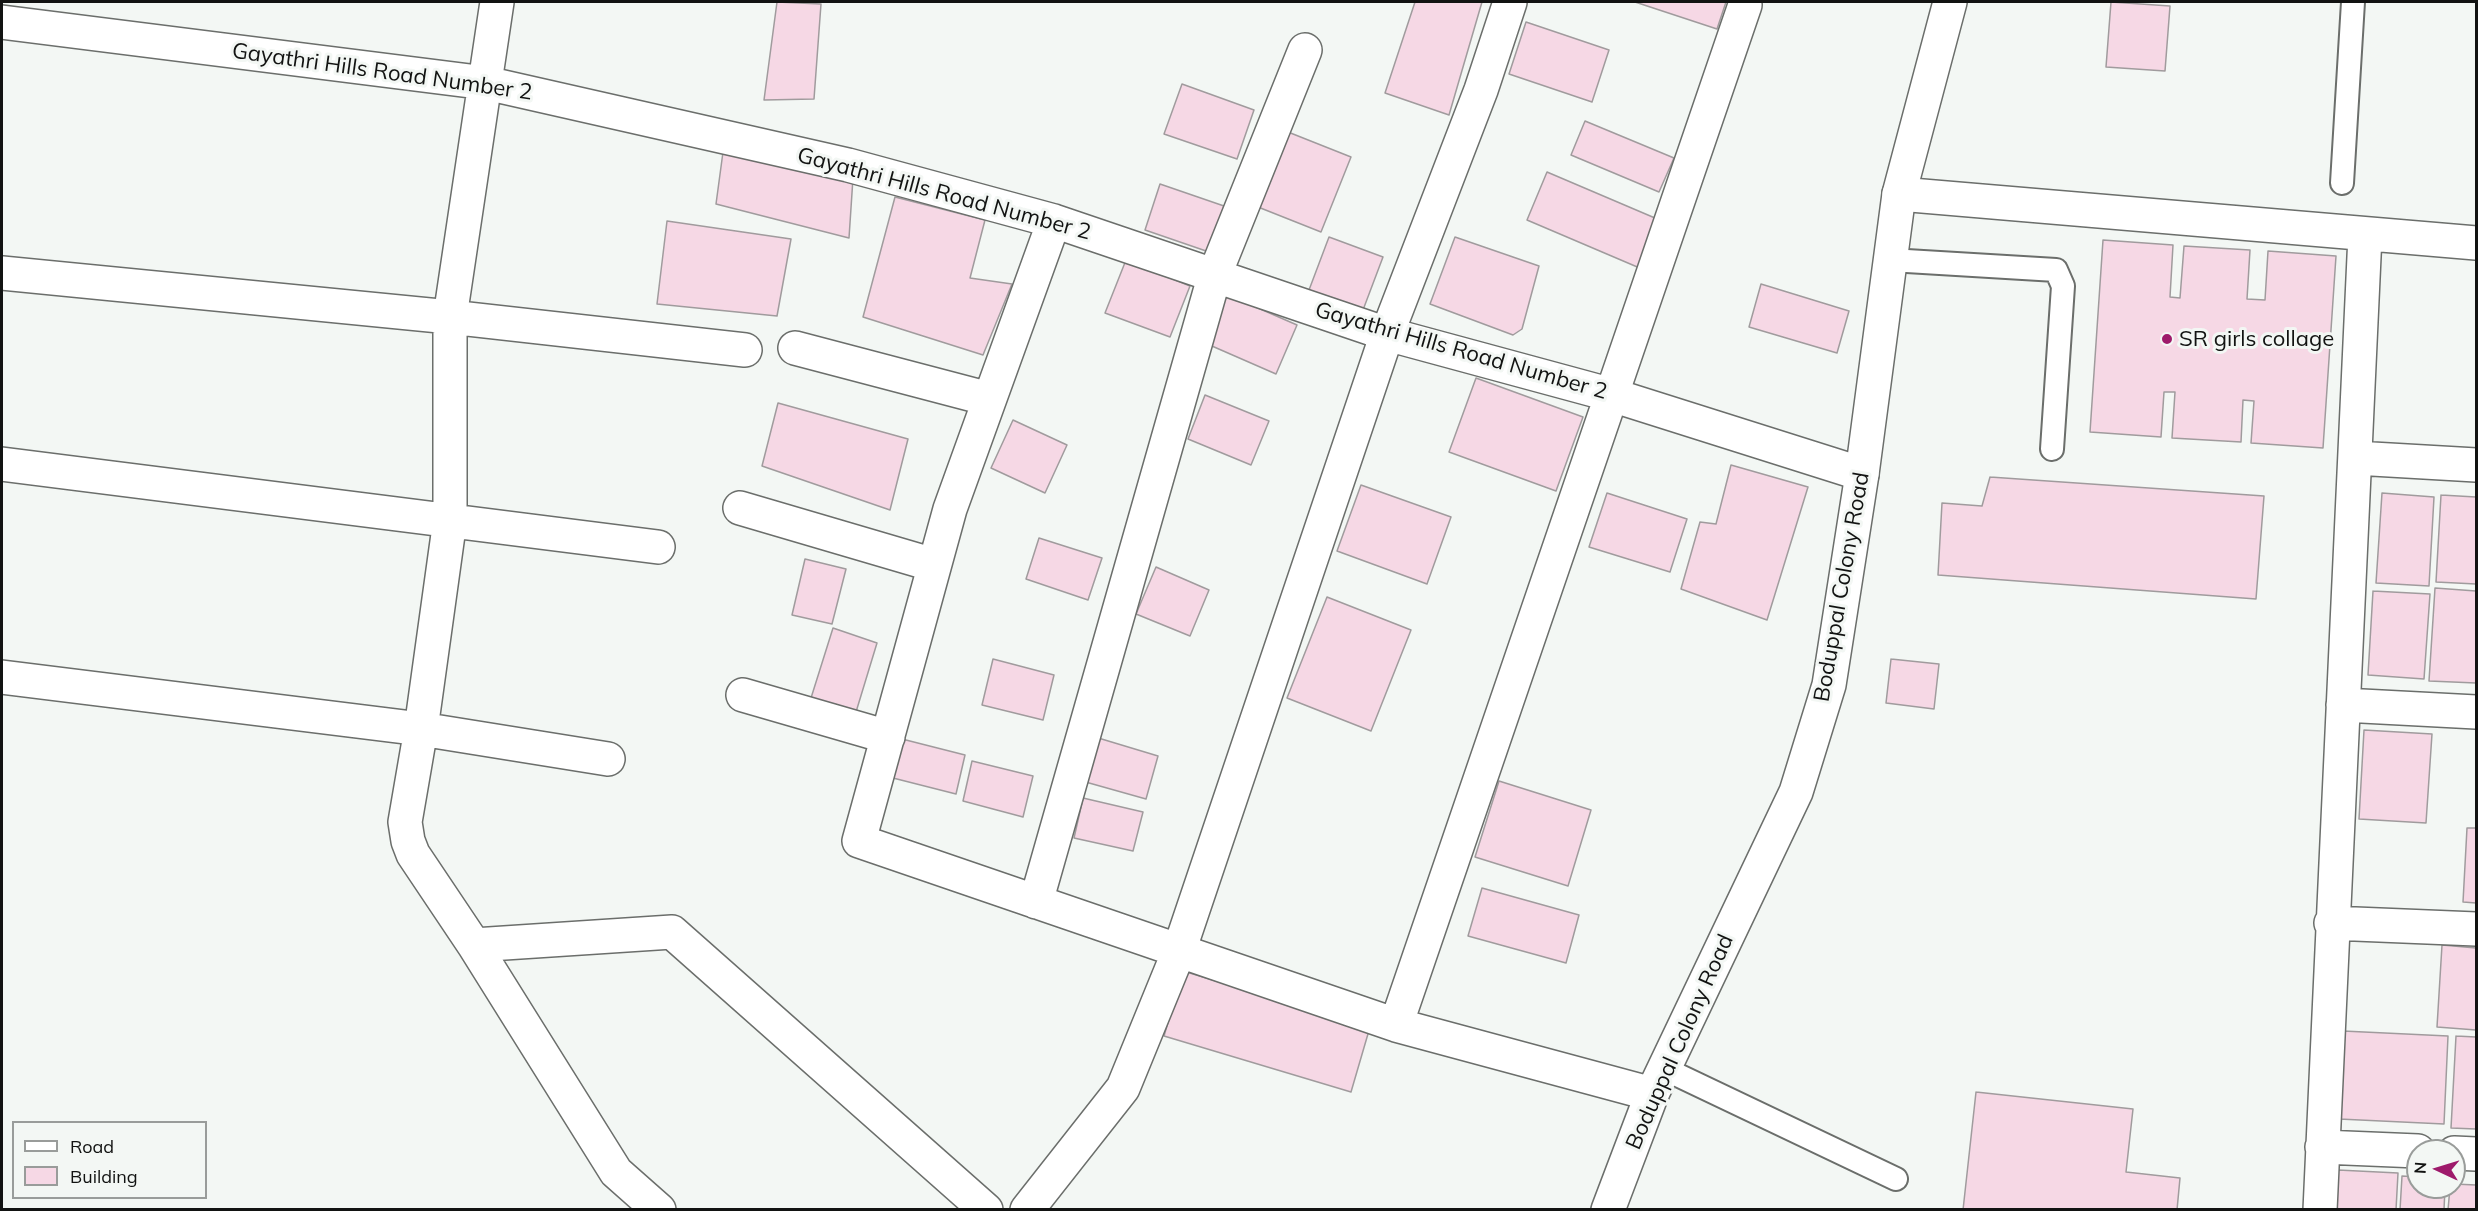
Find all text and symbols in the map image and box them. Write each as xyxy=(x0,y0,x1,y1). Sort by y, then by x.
street label: Gayathri Hills Road Number 2 xyxy=(230,38,534,106)
street label: Gayathri Hills Road Number 2 xyxy=(794,142,1094,246)
street label: Gayathri Hills Road Number 2 xyxy=(1312,297,1610,405)
place label: SR girls collage xyxy=(2179,326,2334,352)
marker: SR girls collage xyxy=(2160,332,2174,346)
street label: Boduppal Colony Road xyxy=(1809,470,1875,704)
street label: Boduppal Colony Road xyxy=(1621,930,1739,1154)
legend xyxy=(12,1121,207,1199)
text: Road xyxy=(70,1135,114,1158)
north arrow xyxy=(2406,1139,2466,1199)
text: N xyxy=(2410,1161,2430,1175)
text: Building xyxy=(70,1165,138,1188)

